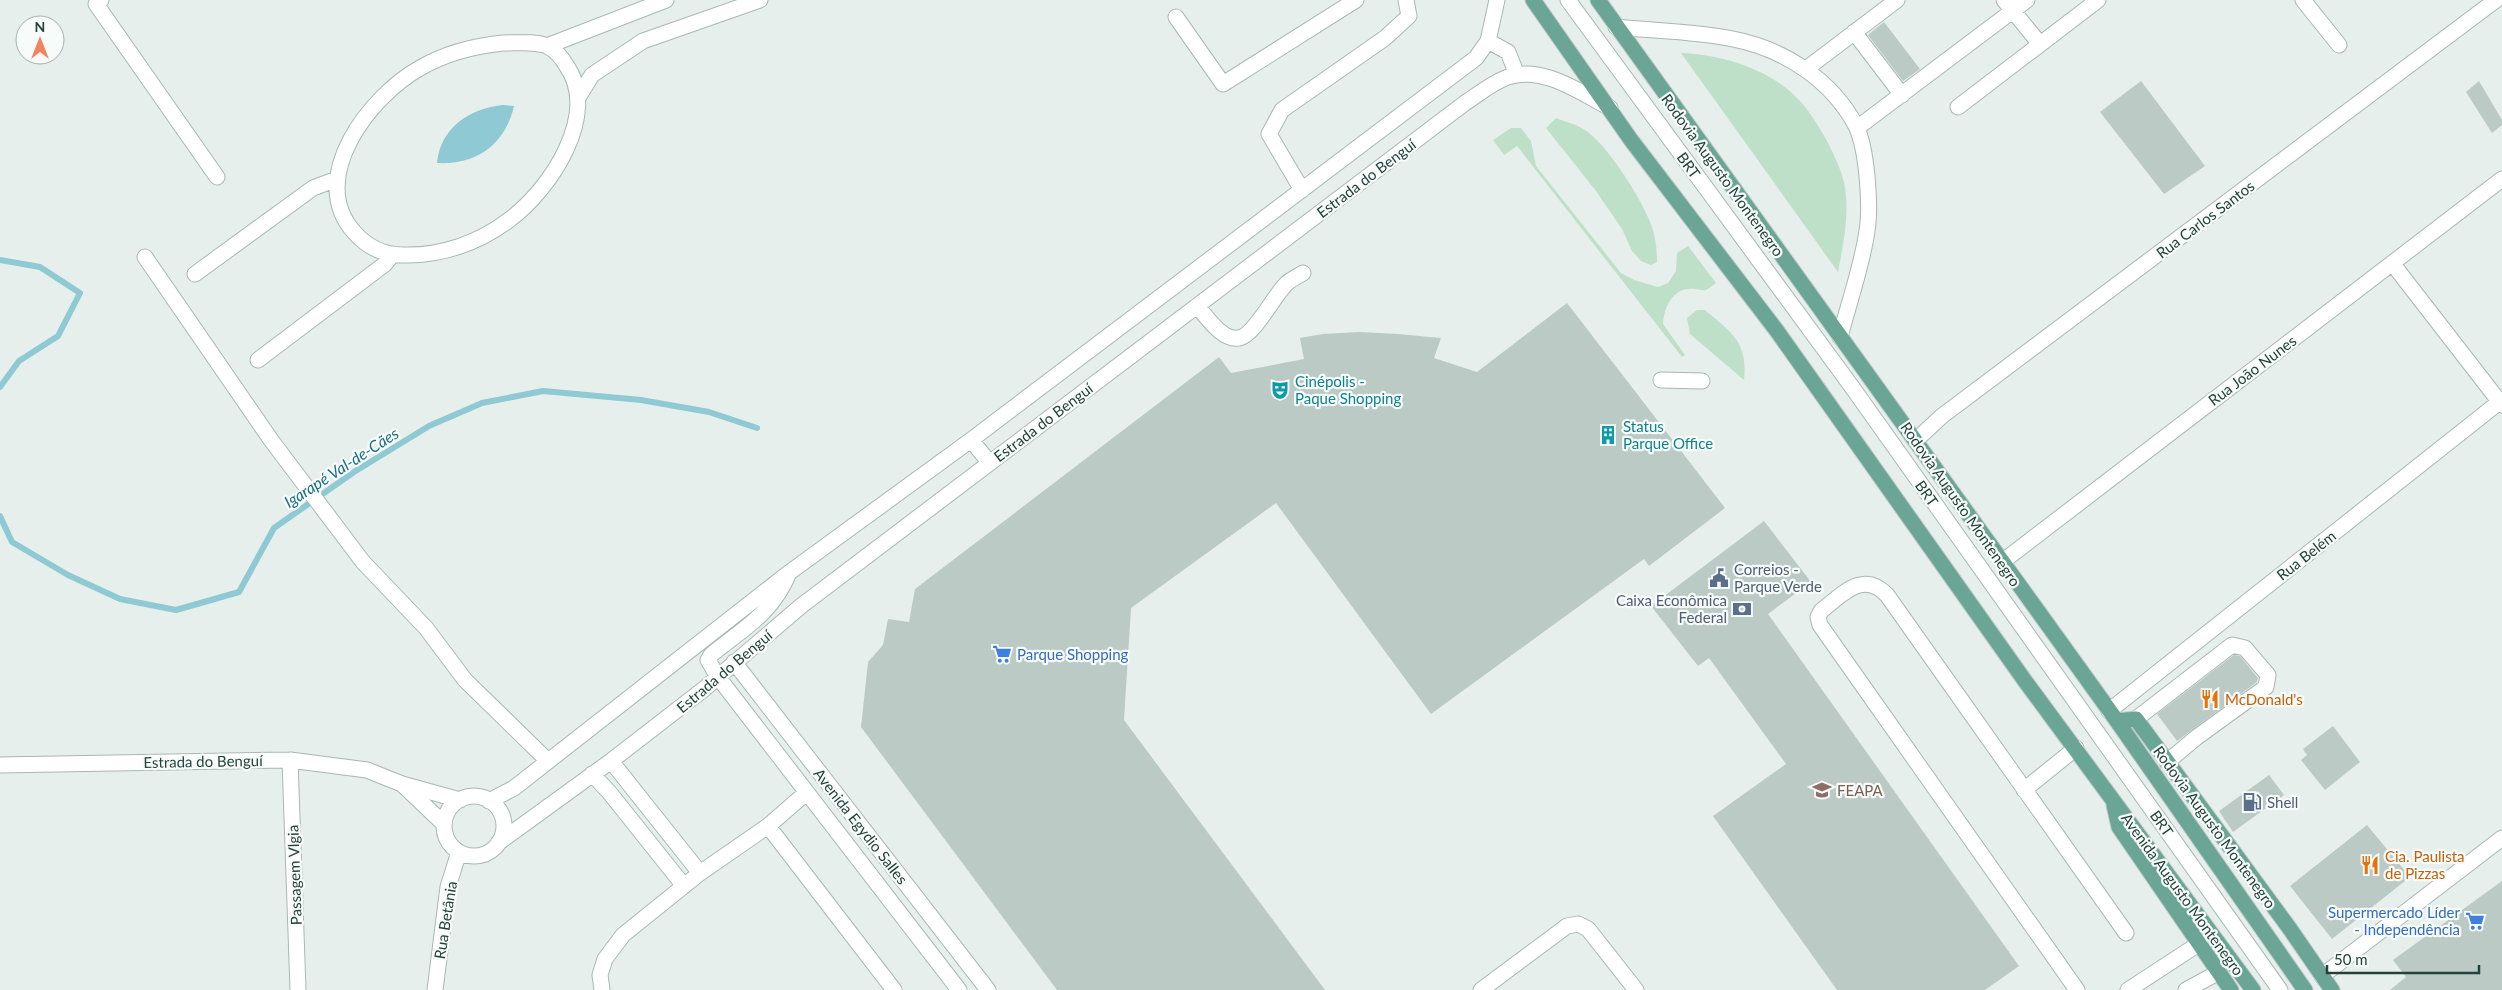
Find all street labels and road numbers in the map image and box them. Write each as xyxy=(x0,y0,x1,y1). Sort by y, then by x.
street label: Rodovia Augusto Montenegro xyxy=(1658,90,1788,260)
street label: Estrada do Benguí xyxy=(1313,134,1420,221)
street label: BRT xyxy=(1674,149,1704,182)
street label: Rua Carlos Santos xyxy=(2152,176,2258,262)
street label: Rua João Nunes xyxy=(2205,331,2299,409)
street label: Estrada do Benguí xyxy=(990,378,1097,465)
street label: Rodovia Augusto Montenegro xyxy=(1897,418,2025,590)
street label: BRT xyxy=(1912,477,1942,510)
street label: Rua Belém xyxy=(2273,526,2339,584)
street label: Estrada do Benguí xyxy=(673,625,777,716)
street label: Rodovia Augusto Montenegro xyxy=(2150,742,2280,912)
street label: Estrada do Benguí xyxy=(143,751,264,771)
street label: Avenida Egydio Salles xyxy=(810,765,912,887)
street label: BRT xyxy=(2147,807,2177,840)
street label: Avenida Augusto Montenegro xyxy=(2118,809,2248,979)
street label: Passagem Vlgia xyxy=(283,825,305,925)
street label: Rua Betânia xyxy=(430,880,460,960)

